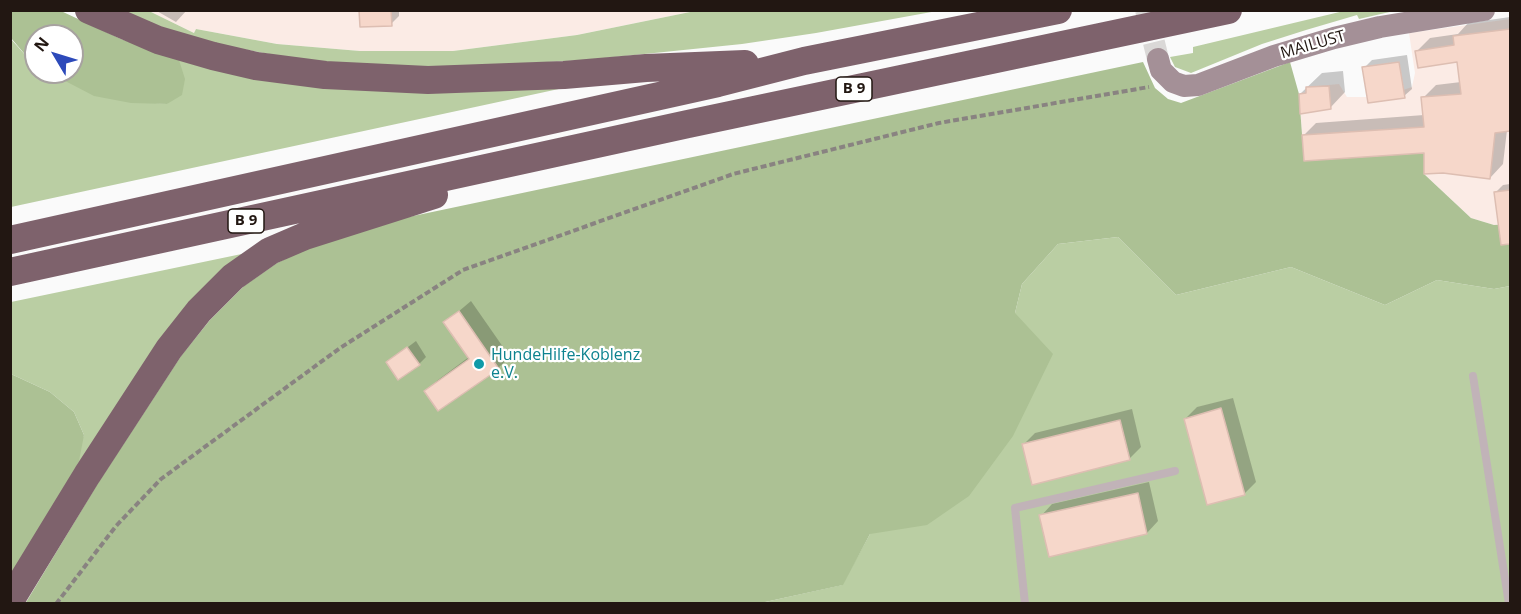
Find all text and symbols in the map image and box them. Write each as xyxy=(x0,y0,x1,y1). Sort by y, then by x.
north arrow xyxy=(24,24,84,84)
street label: MAILUST xyxy=(1278,27,1348,63)
text: N xyxy=(29,32,54,56)
road number: B 9 xyxy=(836,77,872,101)
road number: B 9 xyxy=(228,209,264,233)
place label: HundeHilfe-Koblenz e.V. xyxy=(491,345,640,383)
marker: HundeHilfe-Koblenz e.V. xyxy=(472,357,486,371)

